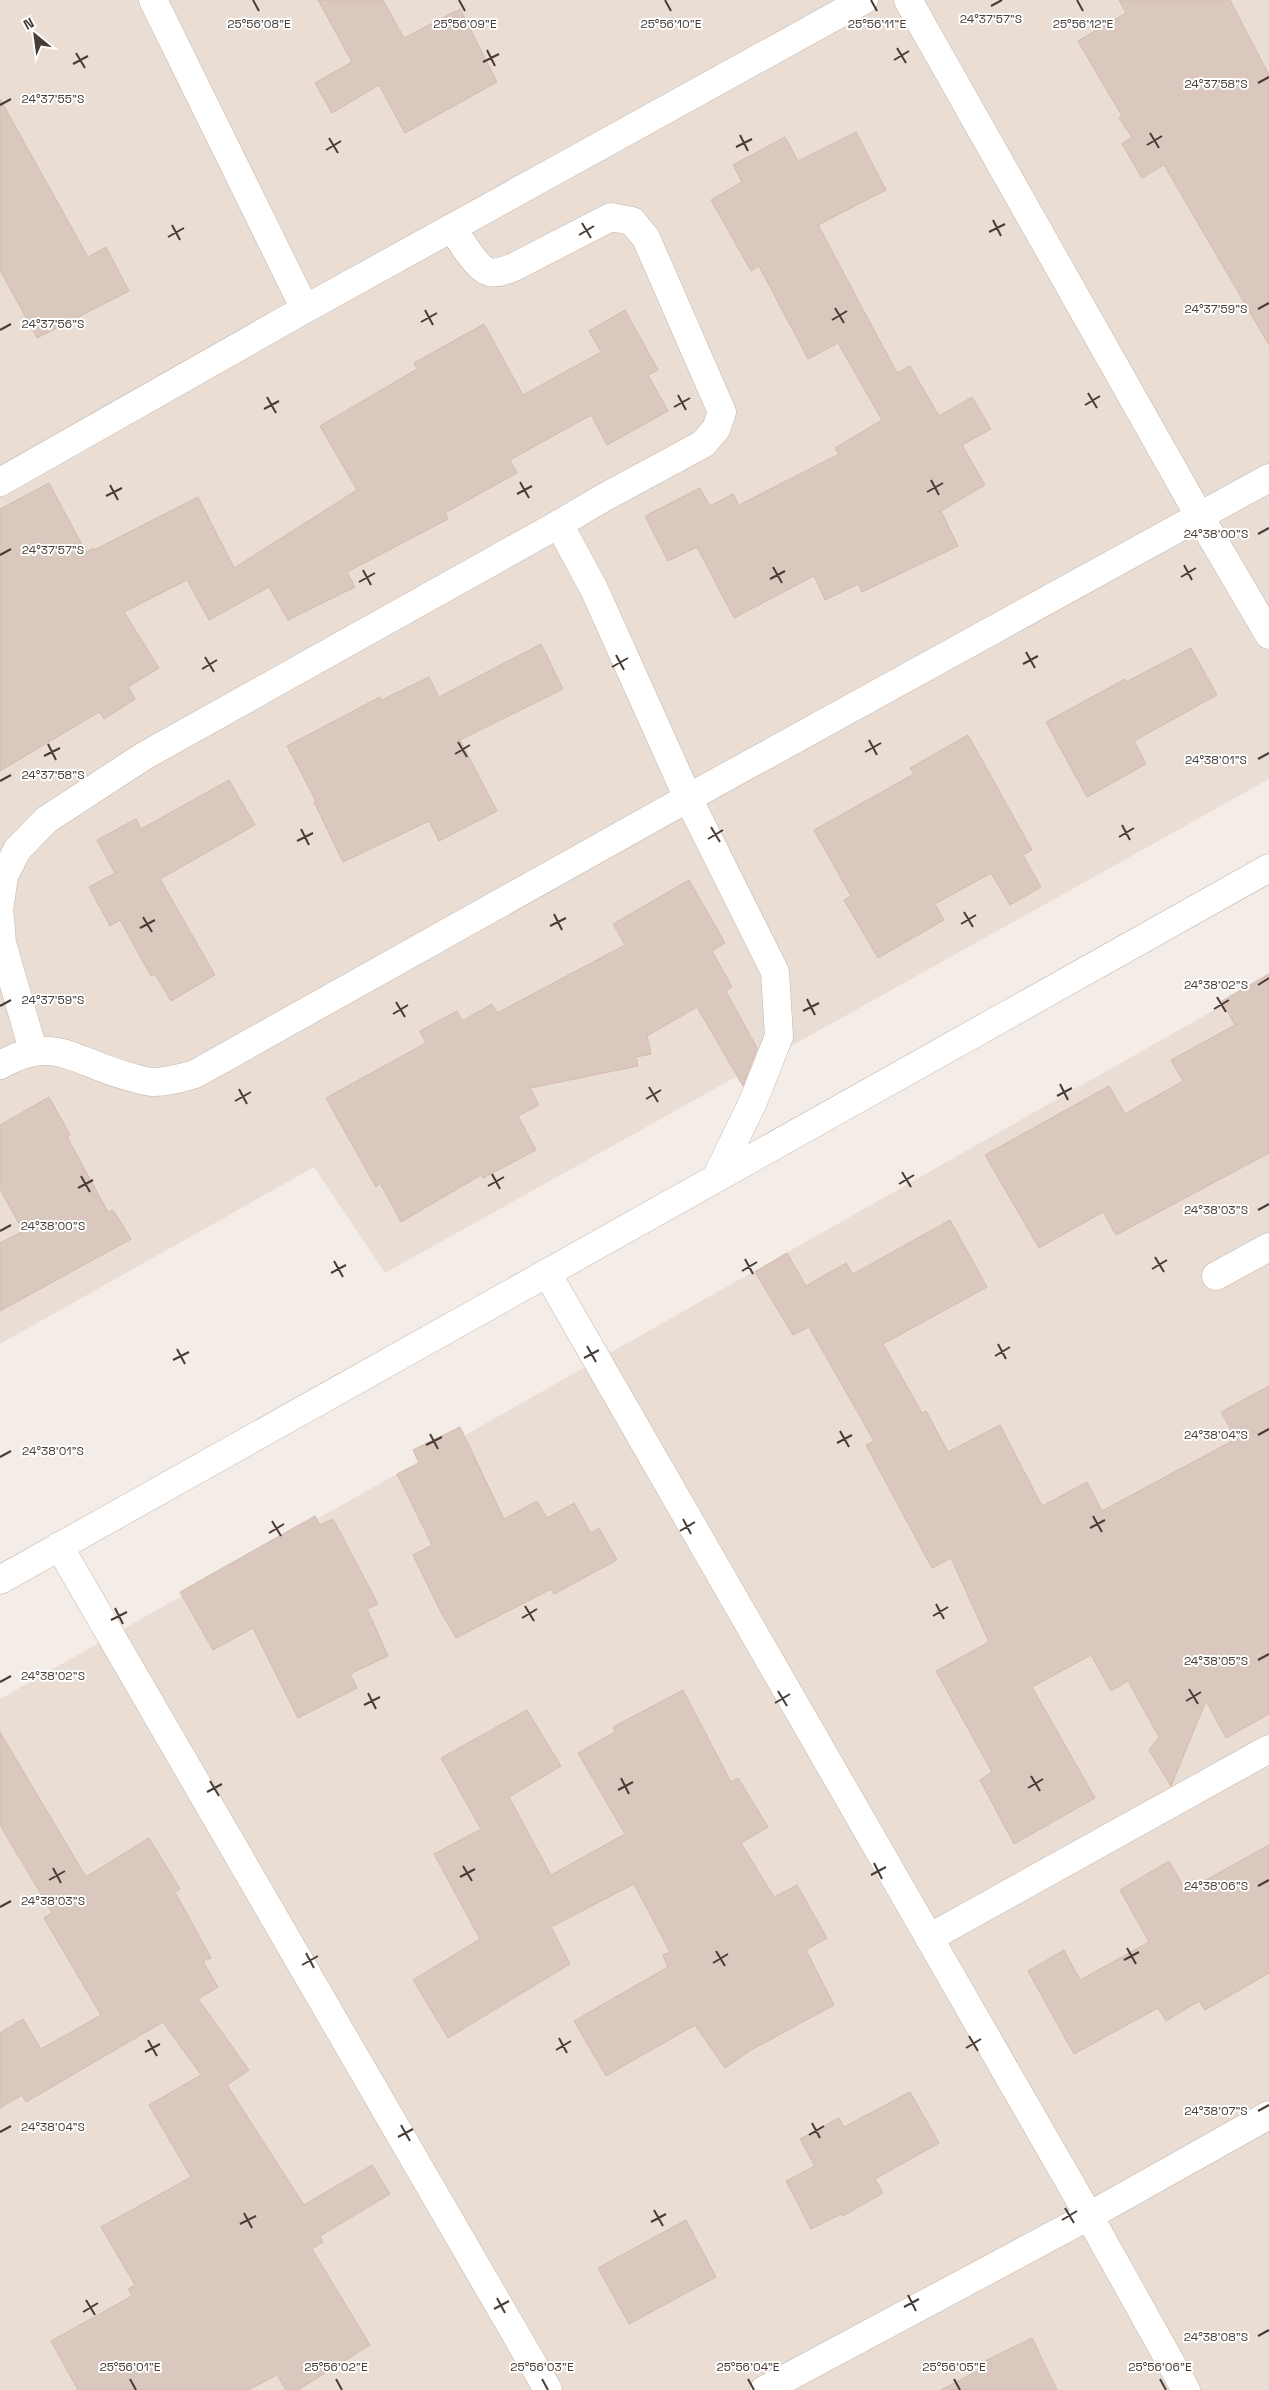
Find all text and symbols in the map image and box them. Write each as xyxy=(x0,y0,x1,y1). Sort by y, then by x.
north arrow xyxy=(10,10,60,60)
text: 24°37'57"S xyxy=(960,11,1022,27)
text: N xyxy=(20,13,37,34)
text: 25°56'08"E xyxy=(227,16,291,32)
text: 25°56'09"E xyxy=(433,16,497,32)
text: 25°56'10"E xyxy=(640,16,702,32)
text: 25°56'11"E xyxy=(848,16,906,32)
text: 25°56'12"E xyxy=(1053,16,1114,32)
text: 24°37'58"S xyxy=(1184,76,1248,92)
text: 24°37'55"S xyxy=(22,91,84,107)
text: 24°37'59"S xyxy=(1185,301,1247,317)
text: 24°37'56"S xyxy=(22,316,84,332)
text: 24°38'00"S xyxy=(1184,526,1248,542)
text: 24°37'57"S xyxy=(22,542,84,558)
text: 24°38'01"S xyxy=(1185,752,1247,768)
text: 24°37'58"S xyxy=(21,767,85,783)
text: 24°38'02"S xyxy=(1184,977,1248,993)
text: 24°37'59"S xyxy=(22,992,84,1008)
text: 24°38'03"S xyxy=(1184,1202,1248,1218)
text: 24°38'00"S xyxy=(21,1218,85,1234)
text: 24°38'04"S xyxy=(1184,1427,1248,1443)
text: 24°38'01"S xyxy=(22,1443,84,1459)
text: 24°38'05"S xyxy=(1184,1653,1248,1669)
text: 24°38'02"S xyxy=(21,1668,85,1684)
text: 24°38'06"S xyxy=(1184,1878,1248,1894)
text: 24°38'03"S xyxy=(21,1893,85,1909)
text: 24°38'07"S xyxy=(1184,2103,1248,2119)
text: 24°38'04"S xyxy=(21,2119,85,2135)
text: 24°38'08"S xyxy=(1184,2329,1248,2345)
text: 25°56'01"E xyxy=(99,2359,161,2375)
text: 25°56'02"E xyxy=(304,2359,368,2375)
text: 25°56'03"E xyxy=(510,2359,574,2375)
text: 25°56'04"E xyxy=(716,2359,780,2375)
text: 25°56'05"E xyxy=(922,2359,986,2375)
text: 25°56'06"E xyxy=(1128,2359,1192,2375)

